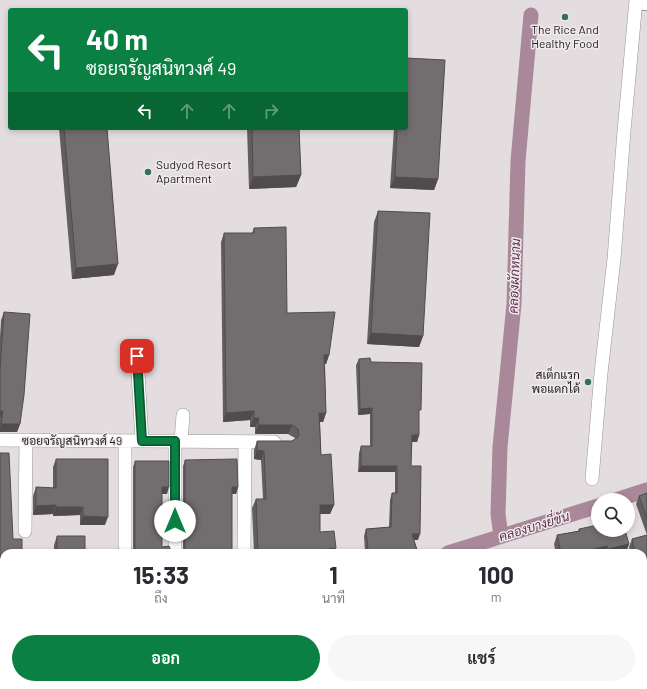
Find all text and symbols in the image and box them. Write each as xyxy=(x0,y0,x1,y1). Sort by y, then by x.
marker: The Rice And Healthy Food xyxy=(560,12,570,22)
text: 40 m xyxy=(86,22,148,56)
place label: The Rice And Healthy Food xyxy=(531,22,599,50)
icon: left xyxy=(20,24,72,76)
text: ซอยจรัญสนิทวงศ์ 49 xyxy=(86,57,236,79)
icon: left xyxy=(134,100,156,122)
icon: ahead xyxy=(176,100,198,122)
icon: ahead xyxy=(218,100,240,122)
icon: right xyxy=(260,100,282,122)
place label: Sudyod Resort Apartment xyxy=(156,157,232,185)
marker: Sudyod Resort Apartment xyxy=(143,167,153,177)
water label: คลองผักหนาม xyxy=(505,238,523,314)
pin xyxy=(120,339,154,373)
icon: arrive xyxy=(126,345,148,367)
place label: สเต็กแรก พอแดกได้ xyxy=(532,366,581,395)
marker: สเต็กแรก พอแดกได้ xyxy=(583,377,593,387)
street label: ซอยจรัญสนิทวงศ์ 49 xyxy=(22,433,122,448)
map controls xyxy=(591,493,635,537)
button: search xyxy=(591,493,635,537)
position arrow xyxy=(154,500,196,542)
water label: คลองบางยี่ขัน xyxy=(496,504,572,544)
text: 15:33 xyxy=(133,560,189,589)
text: 1 xyxy=(329,560,338,589)
text: 100 xyxy=(478,560,514,589)
text: m xyxy=(491,589,501,605)
text: ถึง xyxy=(154,590,168,606)
text: นาที xyxy=(322,590,345,606)
button: ออก xyxy=(12,635,320,681)
button: แชร์ xyxy=(328,635,635,681)

